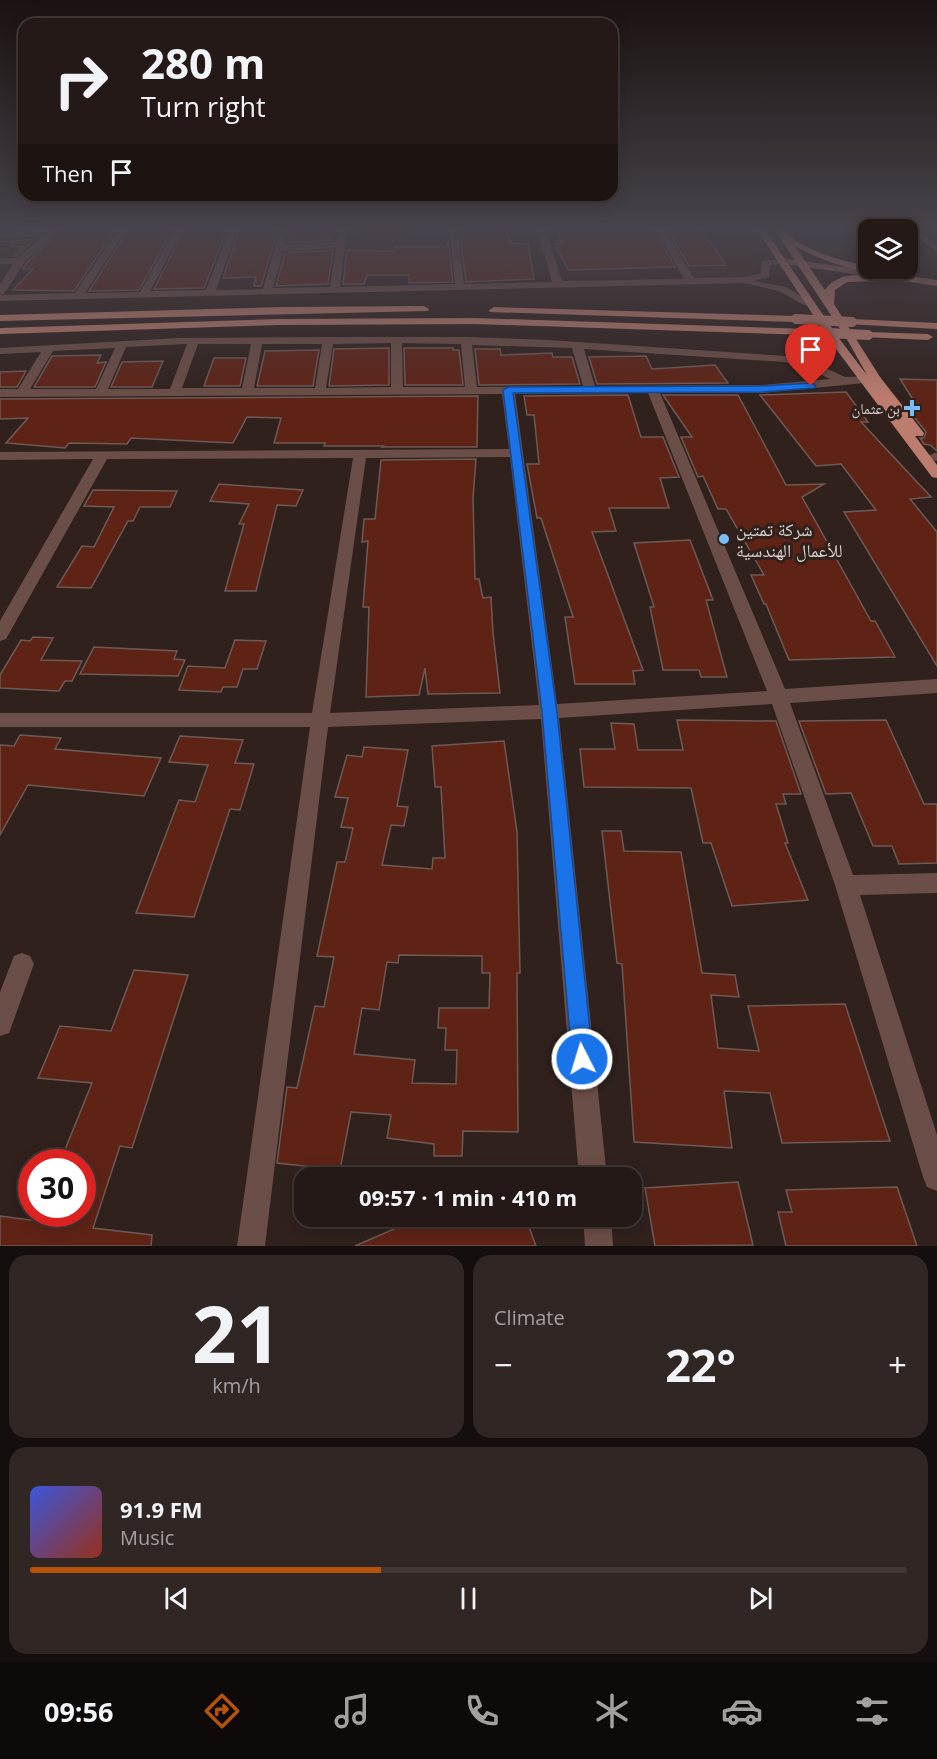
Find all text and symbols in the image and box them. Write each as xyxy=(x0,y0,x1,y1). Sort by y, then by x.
text: 280 m xyxy=(141,34,265,91)
icon: right xyxy=(42,42,120,120)
text: Turn right xyxy=(141,88,266,125)
icon: arrive xyxy=(105,156,138,189)
text: Then xyxy=(42,158,93,188)
map controls xyxy=(858,219,918,279)
button: layers xyxy=(858,219,918,279)
pin xyxy=(785,324,836,386)
icon: arrive xyxy=(794,333,827,366)
place label: بن عثمان xyxy=(851,398,900,419)
marker: بن عثمان xyxy=(905,401,919,415)
place label: شركة تمتين للأعمال الهندسية xyxy=(736,517,842,562)
marker: شركة تمتين للأعمال الهندسية xyxy=(717,532,731,546)
position arrow xyxy=(550,1027,614,1091)
speed limit sign: 30 xyxy=(18,1149,96,1227)
text: 09:57 · 1 min · 410 m xyxy=(359,1182,577,1212)
text: 21 xyxy=(192,1280,281,1386)
text: Climate xyxy=(494,1304,565,1331)
text: 22° xyxy=(665,1334,736,1395)
text: − xyxy=(494,1342,513,1387)
text: + xyxy=(888,1342,907,1387)
text: km/h xyxy=(212,1372,261,1399)
text: 91.9 FM xyxy=(120,1494,203,1524)
text: Music xyxy=(120,1524,174,1551)
icon: previous xyxy=(160,1582,193,1615)
icon: pause xyxy=(452,1582,485,1615)
icon: next xyxy=(744,1582,777,1615)
icon: directions xyxy=(201,1690,243,1732)
icon: music xyxy=(331,1690,373,1732)
icon: phone xyxy=(461,1690,503,1732)
icon: climate xyxy=(591,1690,633,1732)
icon: car xyxy=(721,1690,763,1732)
icon: filters xyxy=(851,1690,893,1732)
text: 09:56 xyxy=(44,1693,113,1730)

